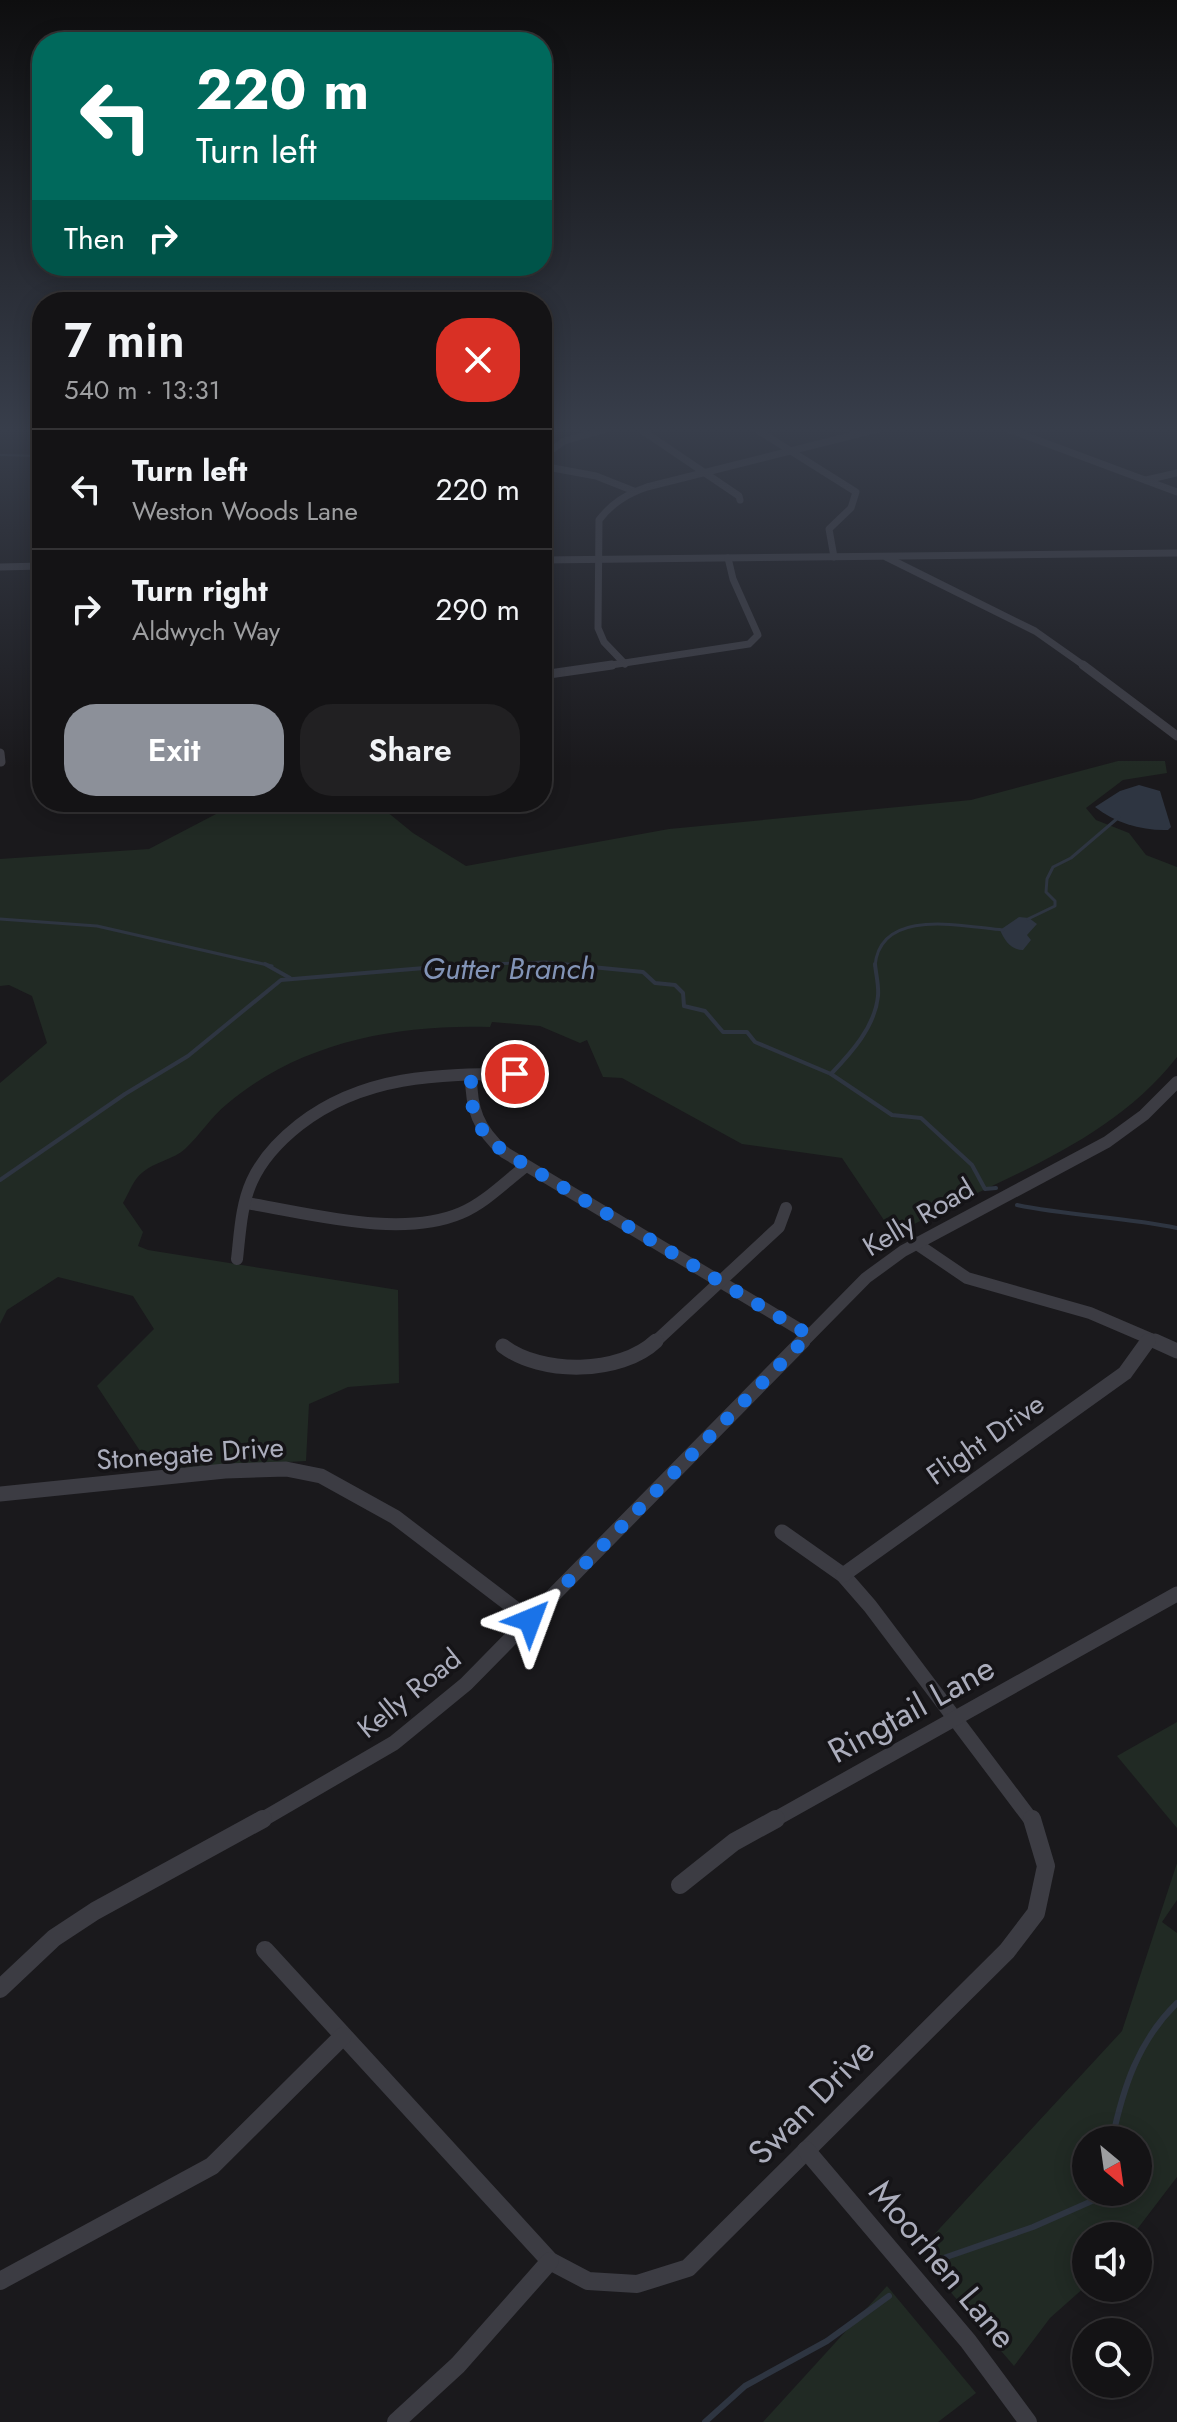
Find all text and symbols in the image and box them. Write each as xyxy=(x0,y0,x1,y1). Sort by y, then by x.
text: 220 m xyxy=(196,49,369,130)
icon: left xyxy=(64,64,168,168)
text: Turn left xyxy=(196,124,317,176)
icon: right xyxy=(141,216,185,260)
text: Then xyxy=(64,217,125,260)
text: 7 min xyxy=(64,306,185,375)
button: close xyxy=(436,318,520,402)
text: 540 m · 13:31 xyxy=(64,371,221,409)
text: Turn left xyxy=(132,449,247,492)
icon: left xyxy=(64,467,108,511)
text: 220 m xyxy=(435,468,520,511)
text: Weston Woods Lane xyxy=(132,492,358,530)
text: Turn right xyxy=(132,569,268,612)
icon: right xyxy=(64,587,108,631)
text: 290 m xyxy=(435,588,520,631)
text: Aldwych Way xyxy=(132,612,280,650)
button: Exit xyxy=(64,704,284,796)
button: Share xyxy=(300,704,520,796)
water label: Gutter Branch xyxy=(422,947,596,990)
pin xyxy=(481,1040,549,1108)
icon: arrive xyxy=(493,1052,537,1096)
street label: Kelly Road xyxy=(855,1168,982,1267)
street label: Flight Drive xyxy=(918,1384,1053,1495)
street label: Stonegate Drive xyxy=(95,1427,285,1480)
position arrow xyxy=(488,1578,572,1662)
street label: Kelly Road xyxy=(348,1639,470,1748)
street label: Ringtail Lane xyxy=(819,1644,1003,1775)
street label: Swan Drive xyxy=(737,2027,886,2176)
north arrow xyxy=(1072,2126,1152,2206)
map controls xyxy=(1072,2126,1152,2398)
street label: Moorhen Lane xyxy=(857,2169,1028,2359)
button: sound xyxy=(1072,2222,1152,2302)
button: search xyxy=(1072,2318,1152,2398)

